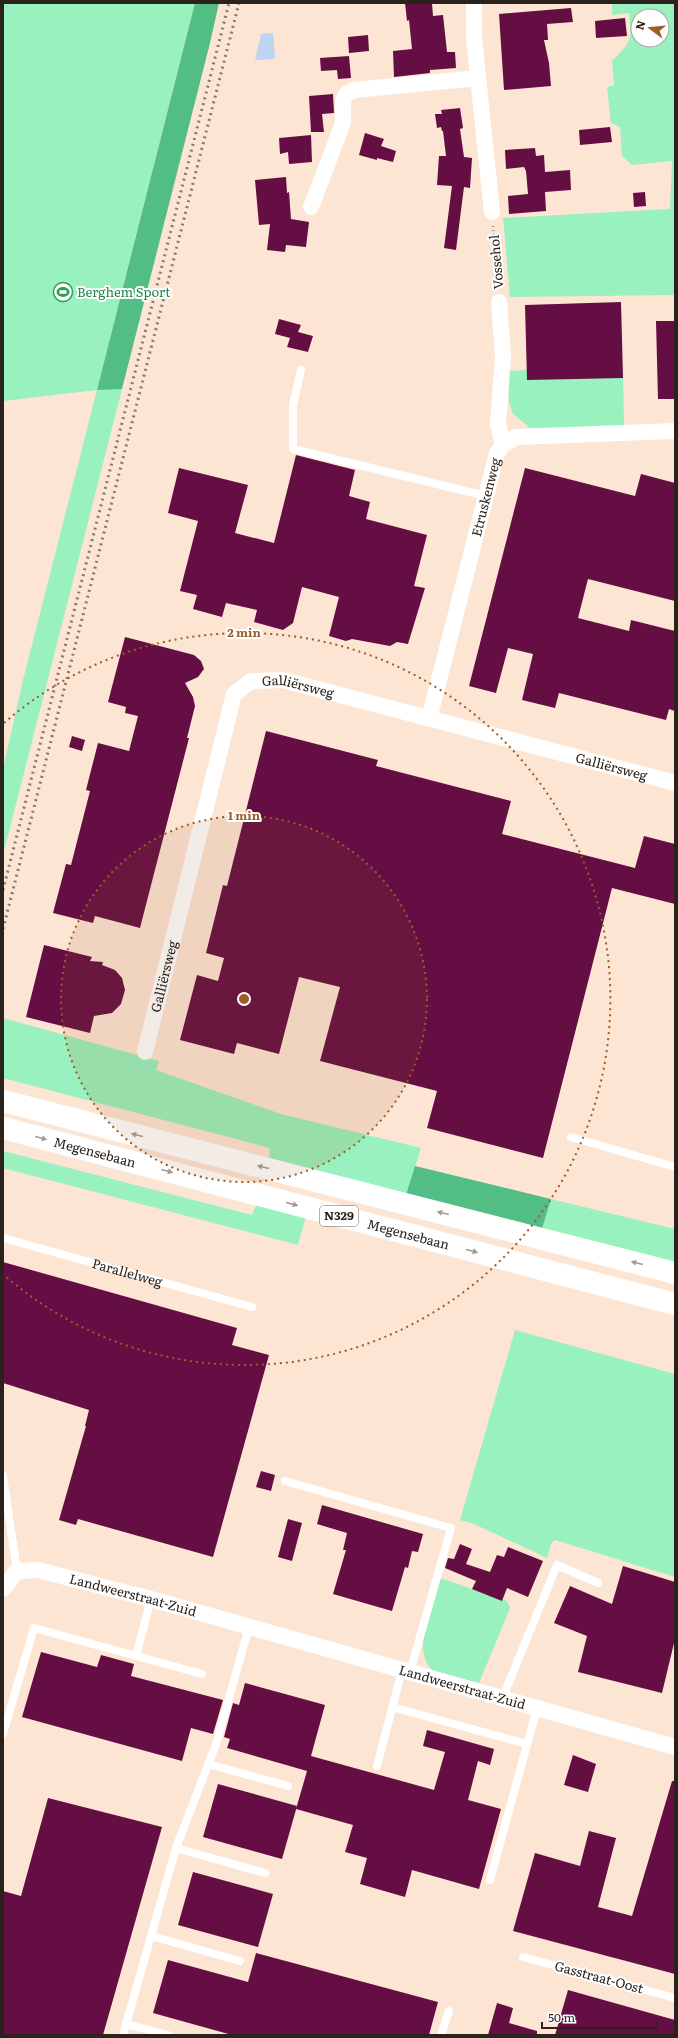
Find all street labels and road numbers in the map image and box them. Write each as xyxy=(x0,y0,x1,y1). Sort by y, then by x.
street label: Vossehol xyxy=(484,234,507,290)
street label: Etruskenweg xyxy=(466,455,505,539)
street label: Galliërsweg xyxy=(262,670,337,702)
street label: Galliërsweg xyxy=(574,747,650,785)
street label: Galliërsweg xyxy=(145,937,182,1014)
street label: Megensebaan xyxy=(52,1132,139,1172)
road number: N329 xyxy=(320,1206,358,1226)
street label: Megensebaan xyxy=(365,1214,452,1254)
street label: Parallelweg xyxy=(90,1253,165,1291)
street label: Landweerstraat-Zuid xyxy=(67,1568,199,1620)
street label: Landweerstraat-Zuid xyxy=(397,1660,528,1713)
street label: Gasstraat-Oost xyxy=(553,1956,646,1998)

